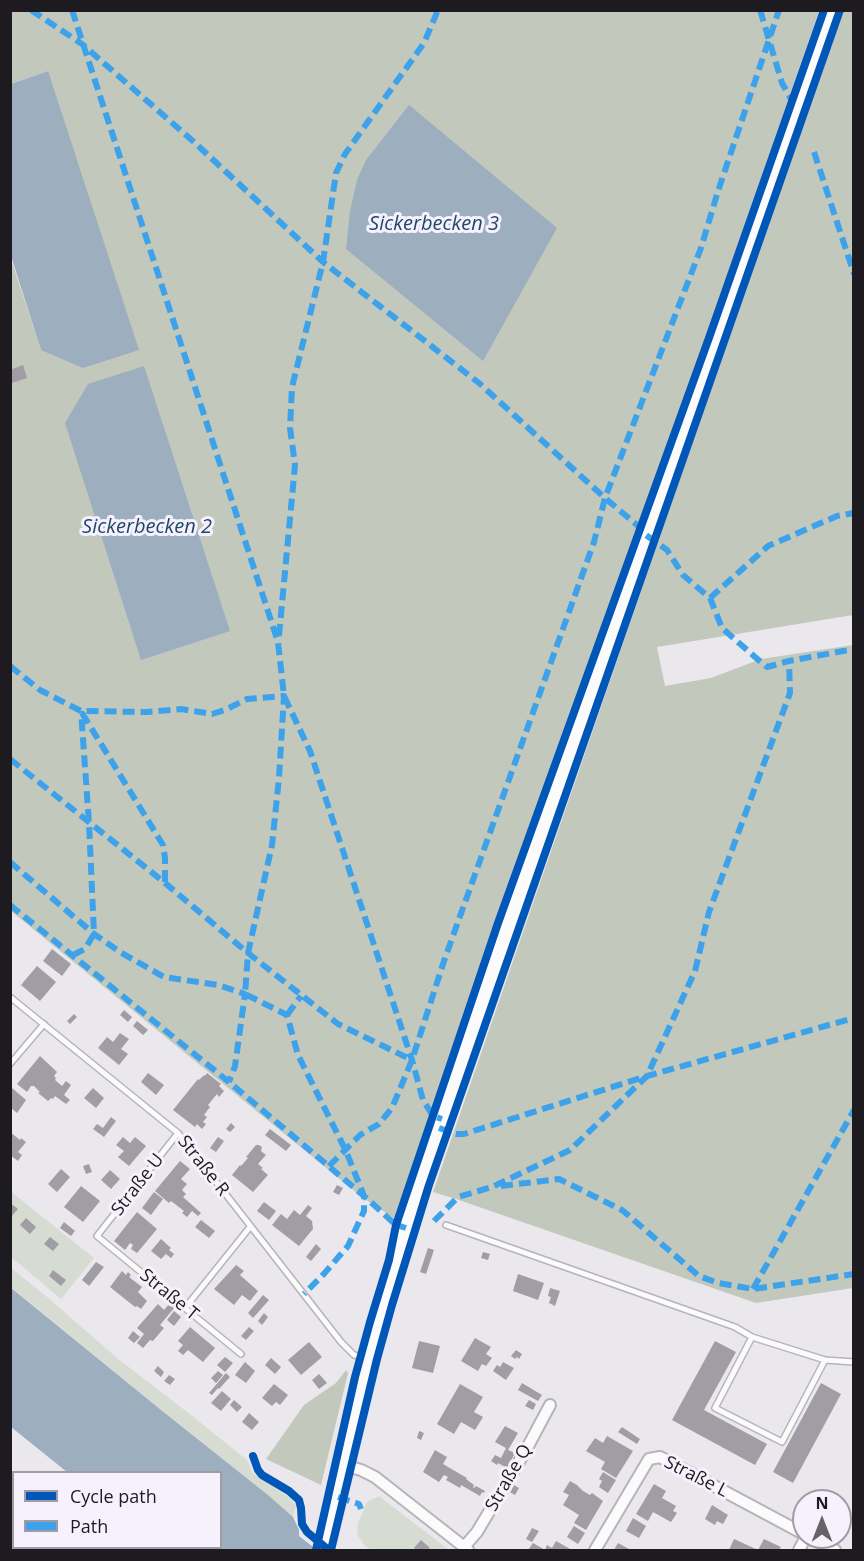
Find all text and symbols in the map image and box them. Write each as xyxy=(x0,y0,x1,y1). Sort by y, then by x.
water label: Sickerbecken 3 xyxy=(369,212,499,236)
water label: Sickerbecken 2 xyxy=(82,515,212,539)
street label: Straße R xyxy=(173,1131,233,1201)
street label: Straße U xyxy=(107,1150,169,1220)
street label: Straße T xyxy=(135,1265,203,1325)
street label: Straße Q xyxy=(481,1441,537,1515)
street label: Straße L xyxy=(660,1452,732,1502)
legend xyxy=(12,1471,222,1549)
text: Cycle path xyxy=(70,1484,157,1508)
north arrow xyxy=(792,1489,852,1549)
text: N xyxy=(815,1492,829,1514)
text: Path xyxy=(70,1514,108,1538)

